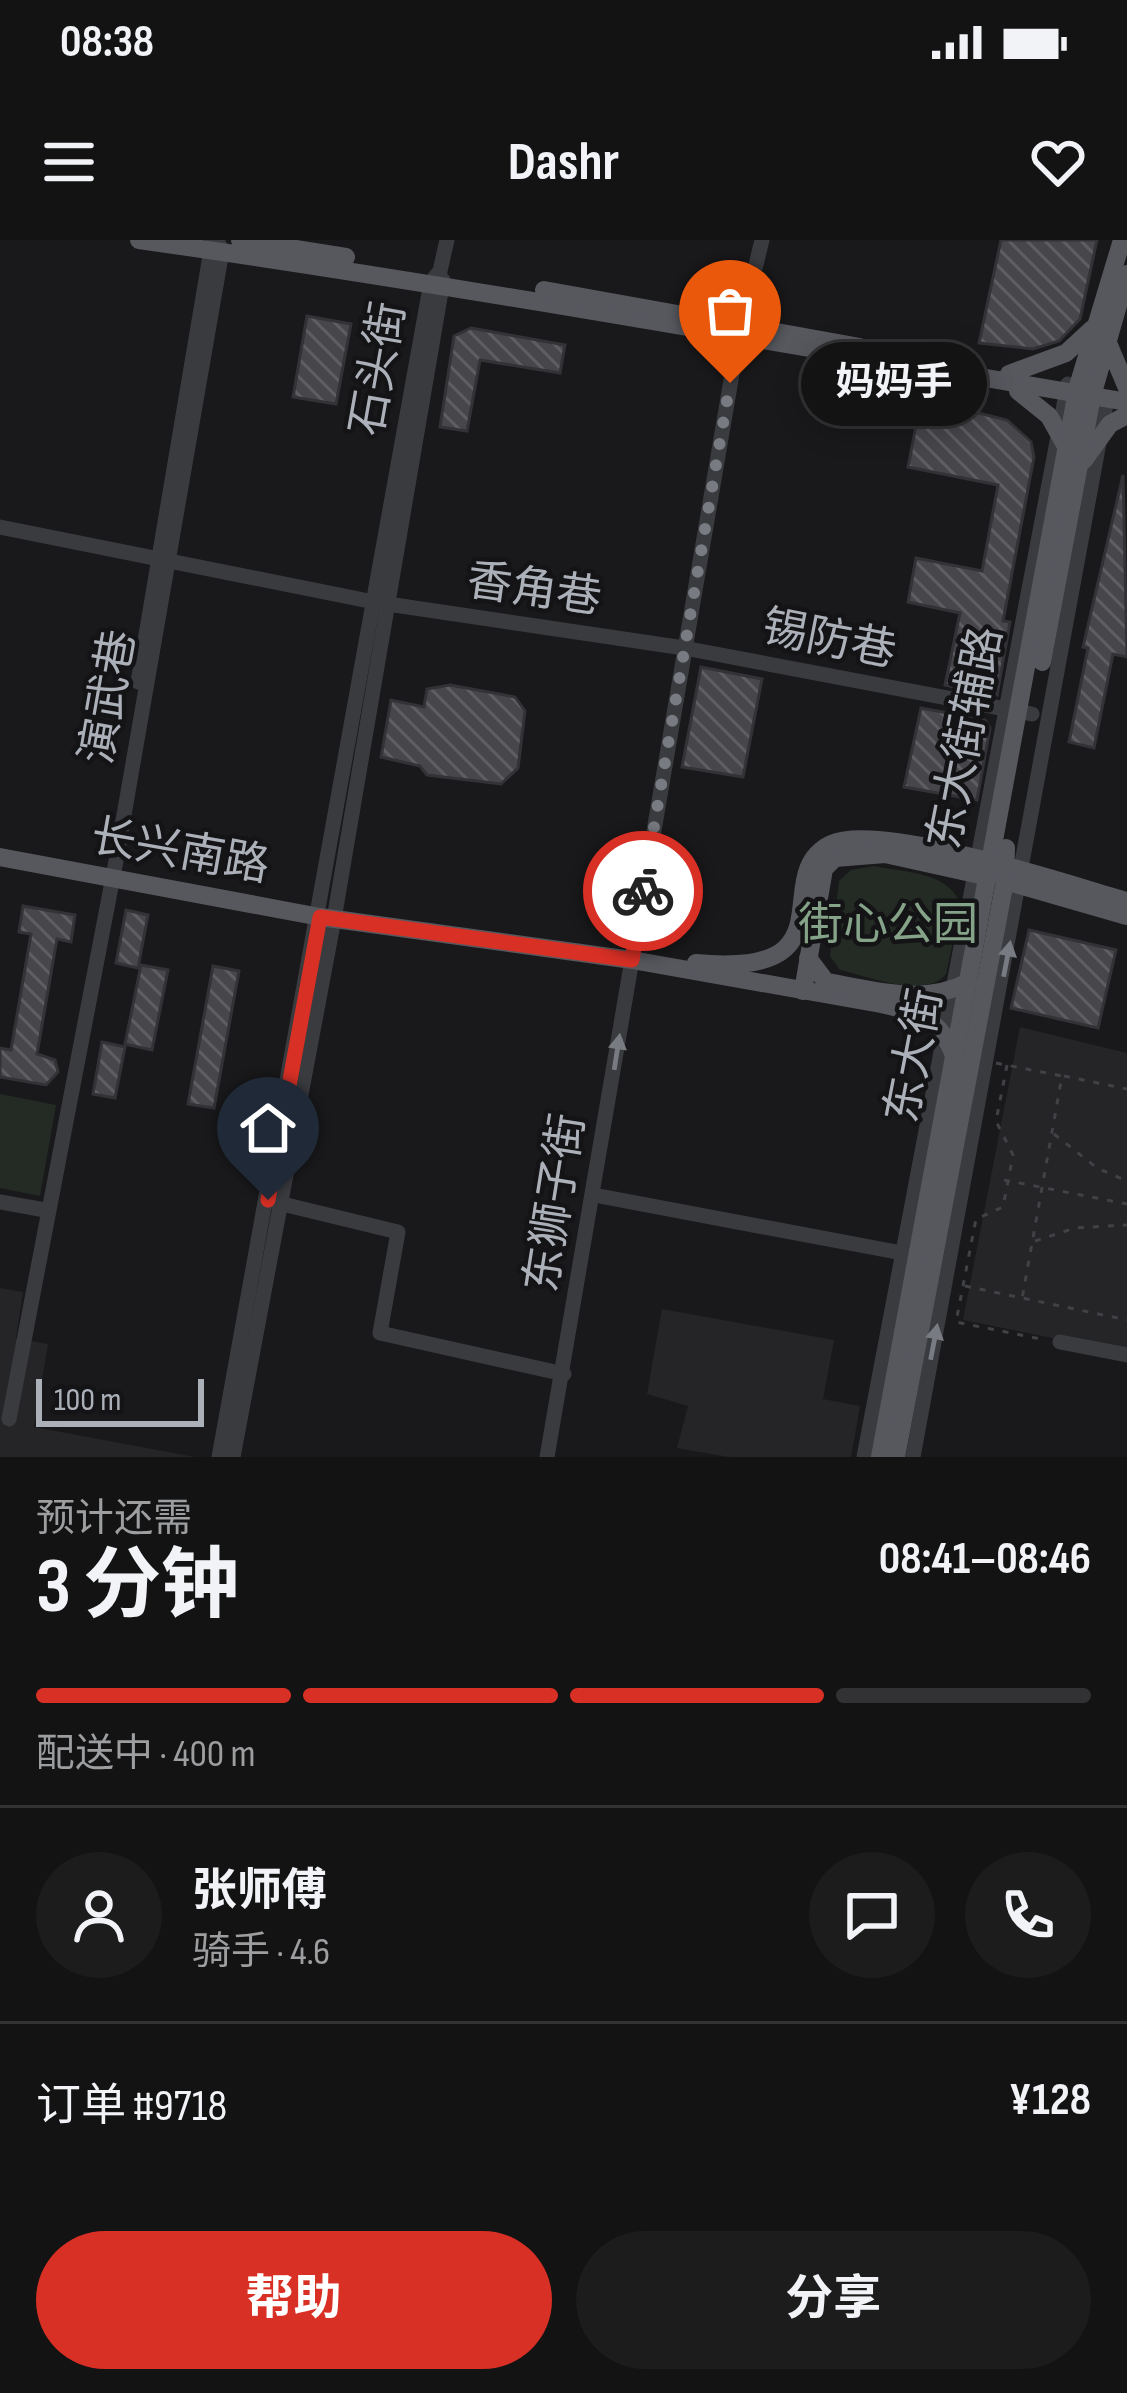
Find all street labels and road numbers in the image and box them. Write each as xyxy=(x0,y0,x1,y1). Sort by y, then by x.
street label: 石头街 xyxy=(340,298,418,440)
street label: 香角巷 xyxy=(463,553,605,627)
street label: 锡防巷 xyxy=(757,600,901,680)
street label: 东大街辅路 xyxy=(918,622,1014,854)
street label: 演武巷 xyxy=(70,626,148,768)
street label: 长兴南路 xyxy=(87,809,273,895)
street label: 东大街 xyxy=(875,984,955,1128)
street label: 东狮子街 xyxy=(515,1110,597,1296)

